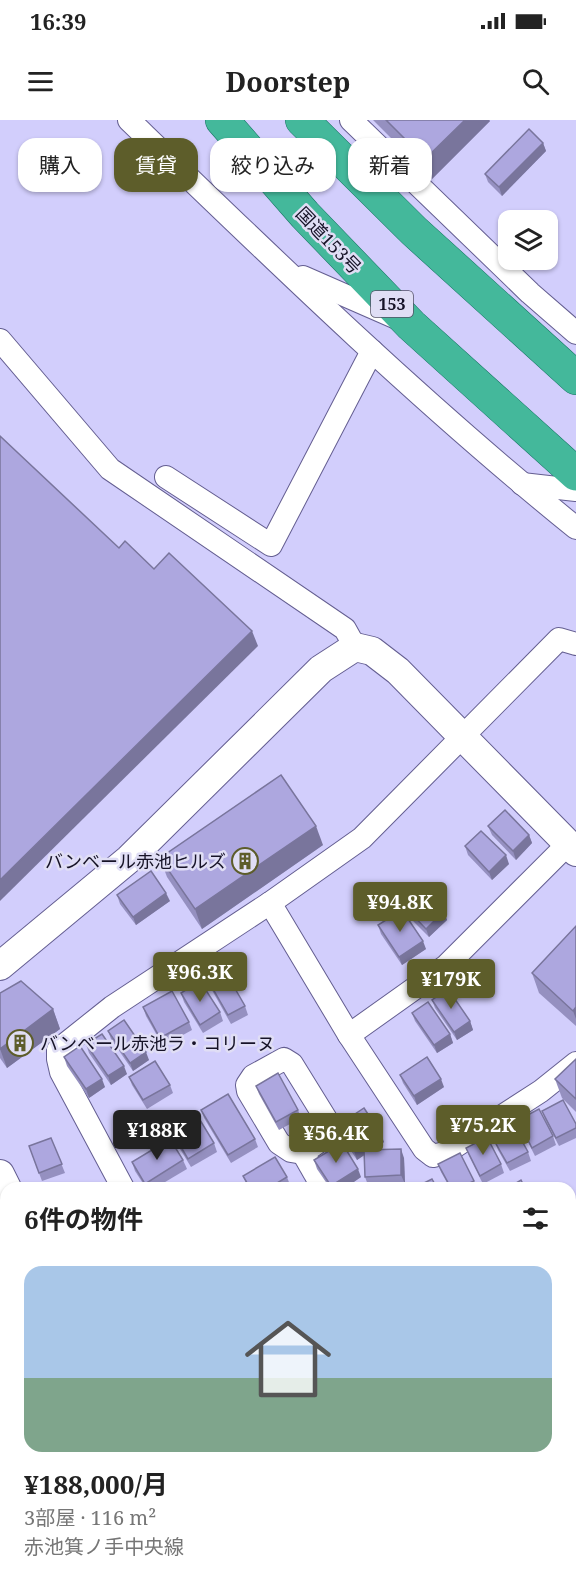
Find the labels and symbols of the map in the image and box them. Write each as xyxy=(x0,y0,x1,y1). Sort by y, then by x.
street label: 国道153号 xyxy=(291,201,367,279)
road number: 153 xyxy=(371,291,413,317)
building icon: バンベール赤池ヒルズ xyxy=(230,846,260,876)
place label: バンベール赤池ヒルズ xyxy=(45,849,226,873)
pin: ¥94.8K xyxy=(351,882,449,933)
pin: ¥96.3K xyxy=(151,952,249,1003)
pin: ¥179K xyxy=(409,959,493,1010)
building icon: バンベール赤池ラ・コリーヌ xyxy=(5,1028,35,1058)
place label: バンベール赤池ラ・コリーヌ xyxy=(40,1031,275,1055)
pin: ¥75.2K xyxy=(434,1105,532,1156)
pin: ¥188K xyxy=(115,1110,199,1161)
pin: ¥56.4K xyxy=(287,1113,385,1164)

